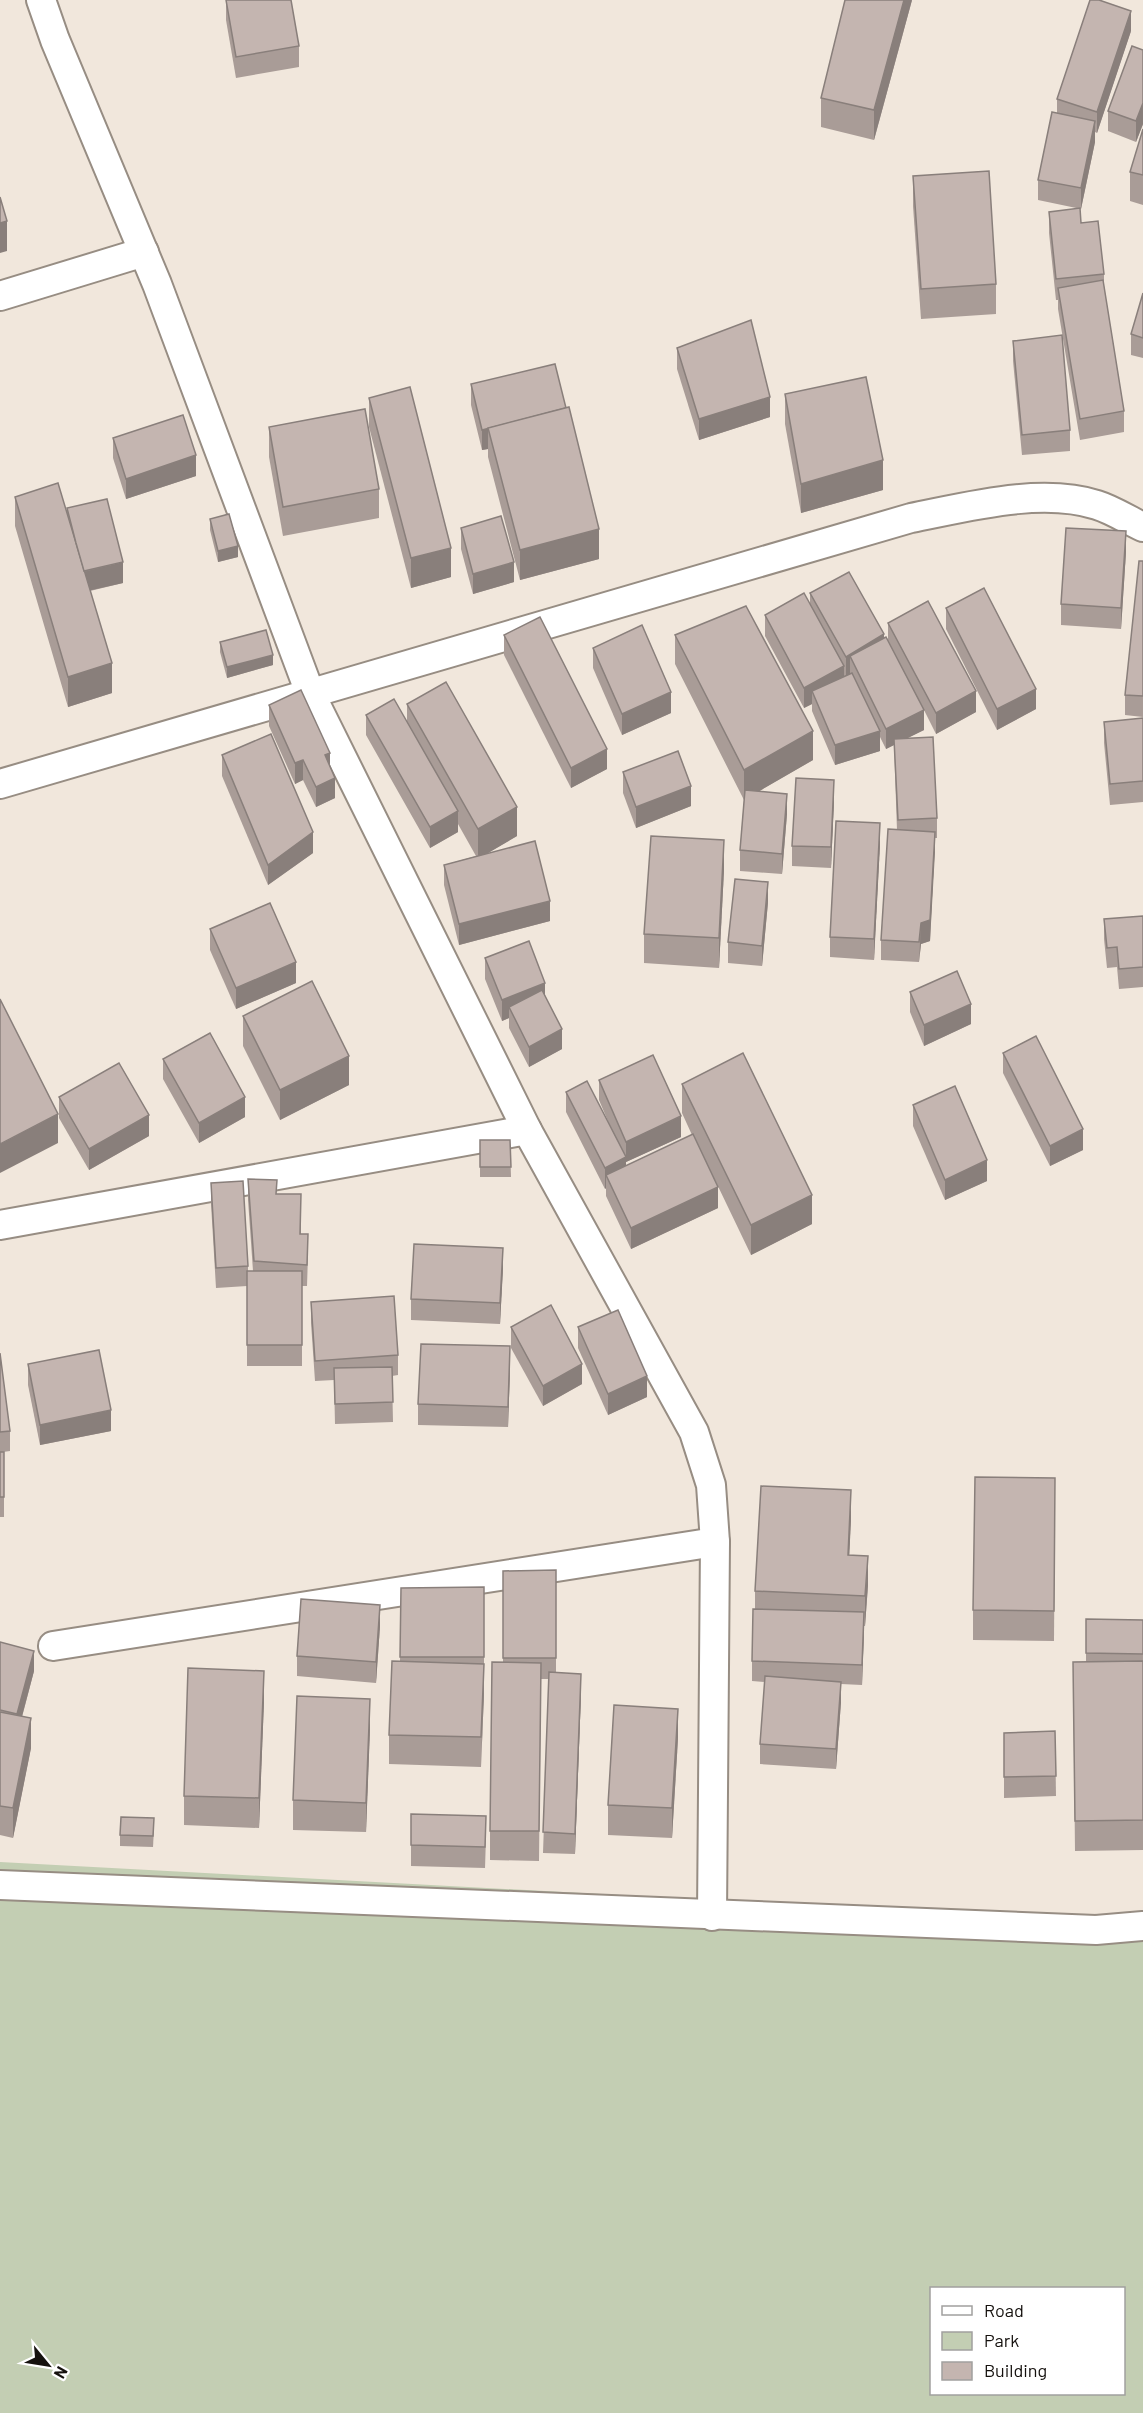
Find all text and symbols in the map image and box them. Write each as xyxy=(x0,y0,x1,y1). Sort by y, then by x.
legend xyxy=(930,2287,1125,2395)
text: Road xyxy=(984,2299,1024,2321)
text: Park xyxy=(984,2329,1019,2351)
north arrow xyxy=(18,2335,78,2395)
text: Building xyxy=(984,2359,1047,2381)
text: N xyxy=(51,2363,72,2382)

